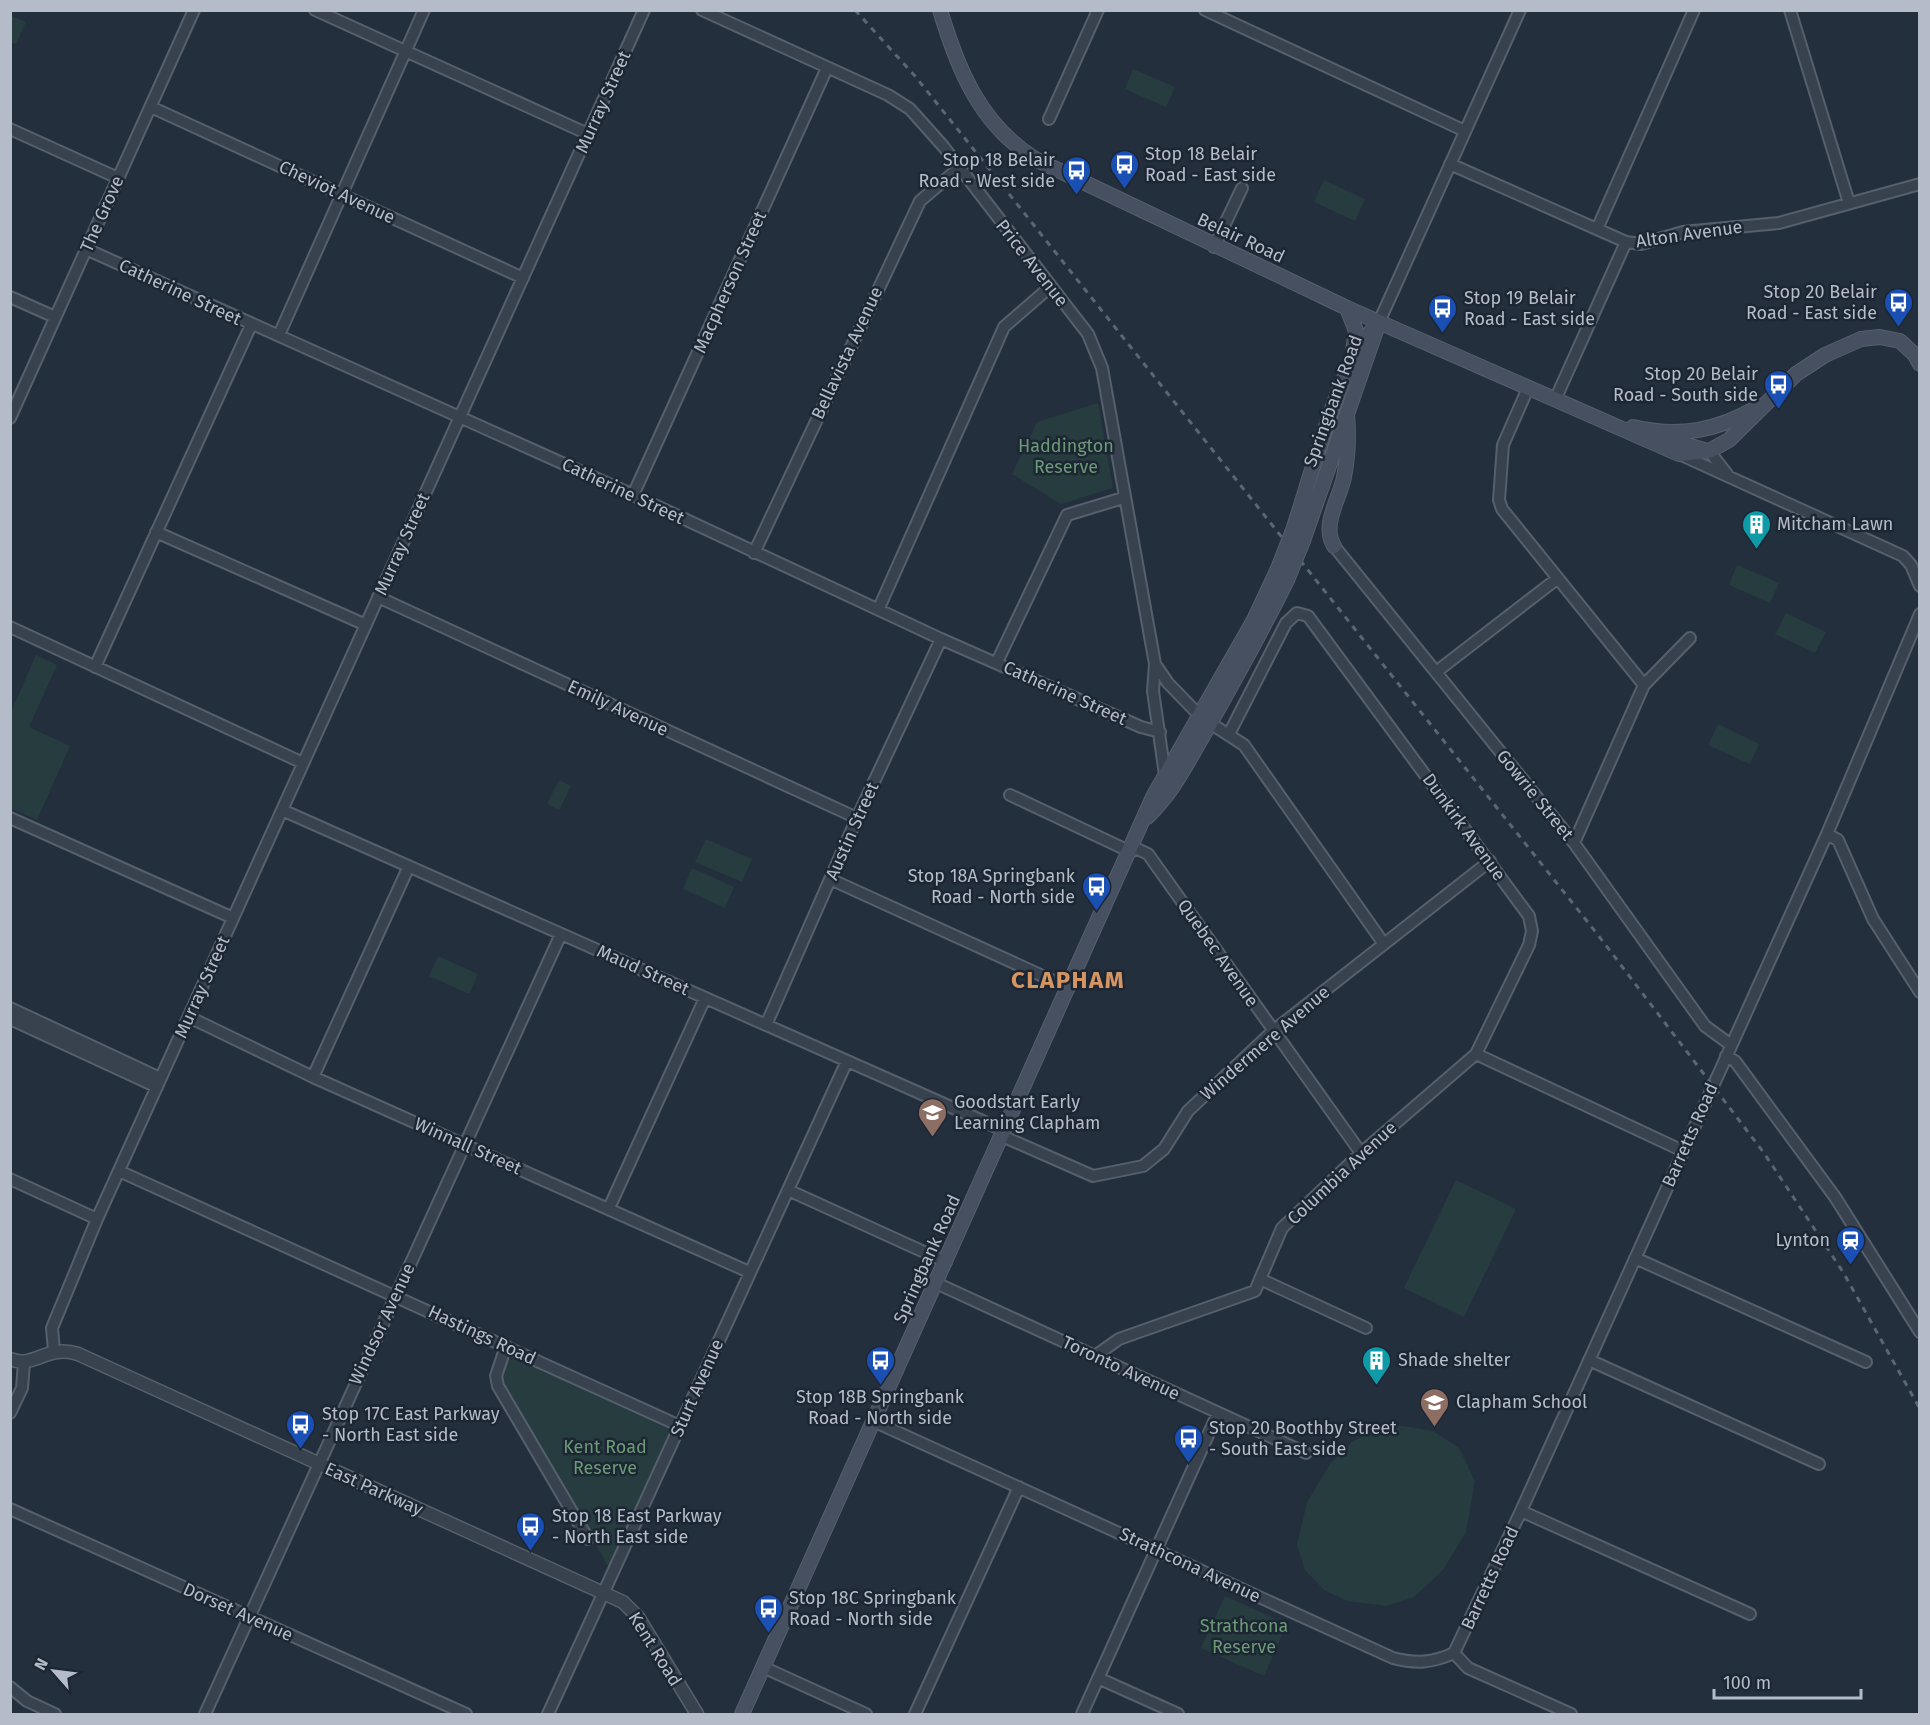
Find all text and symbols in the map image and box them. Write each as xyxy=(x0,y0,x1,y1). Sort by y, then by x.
street label: Murray Street xyxy=(571,47,636,157)
place label: Stop 18 Belair Road - East side xyxy=(1145,143,1276,186)
bus stop icon: Stop 18 Belair Road - East side xyxy=(1108,148,1140,190)
place label: Stop 18 Belair Road - West side xyxy=(918,149,1055,192)
bus stop icon: Stop 18 Belair Road - West side xyxy=(1060,154,1092,196)
street label: Cheviot Avenue xyxy=(275,155,399,229)
street label: The Grove xyxy=(75,172,129,256)
street label: Macpherson Street xyxy=(689,207,771,356)
street label: Belair Road xyxy=(1194,208,1288,268)
street label: Price Avenue xyxy=(991,215,1073,311)
street label: Alton Avenue xyxy=(1634,216,1744,252)
street label: Catherine Street xyxy=(115,254,245,330)
place label: Stop 20 Belair Road - East side xyxy=(1746,281,1877,324)
street label: Bellavista Avenue xyxy=(807,283,887,423)
bus stop icon: Stop 20 Belair Road - East side xyxy=(1882,286,1914,328)
place label: Stop 19 Belair Road - East side xyxy=(1464,287,1595,330)
bus stop icon: Stop 19 Belair Road - East side xyxy=(1427,292,1459,334)
street label: Springbank Road xyxy=(1299,332,1367,470)
place label: Stop 20 Belair Road - South side xyxy=(1613,363,1758,406)
bus stop icon: Stop 20 Belair Road - South side xyxy=(1763,368,1795,410)
park label: Haddington Reserve xyxy=(1018,435,1114,478)
street label: Catherine Street xyxy=(558,453,688,529)
street label: Murray Street xyxy=(370,489,435,599)
building icon: Mitcham Lawn xyxy=(1740,508,1772,550)
place label: Mitcham Lawn xyxy=(1777,513,1893,535)
street label: Catherine Street xyxy=(1000,656,1130,730)
street label: Emily Avenue xyxy=(564,675,672,741)
street label: Gowrie Street xyxy=(1492,745,1579,845)
street label: Dunkirk Avenue xyxy=(1418,769,1510,885)
street label: Austin Street xyxy=(821,778,884,883)
place label: Stop 18A Springbank Road - North side xyxy=(908,865,1076,908)
bus stop icon: Stop 18A Springbank Road - North side xyxy=(1080,870,1112,912)
street label: Quebec Avenue xyxy=(1173,895,1263,1011)
street label: Murray Street xyxy=(170,932,235,1042)
street label: Maud Street xyxy=(593,940,693,1000)
district label: CLAPHAM xyxy=(1011,966,1125,994)
street label: Windermere Avenue xyxy=(1196,981,1334,1105)
street label: Barretts Road xyxy=(1657,1080,1723,1190)
place label: Goodstart Early Learning Clapham xyxy=(954,1091,1101,1134)
school or university icon: Goodstart Early Learning Clapham xyxy=(917,1096,949,1138)
street label: Winnall Street xyxy=(411,1113,525,1180)
street label: Columbia Avenue xyxy=(1283,1117,1401,1229)
street label: Springbank Road xyxy=(889,1191,965,1327)
station icon: Lynton xyxy=(1835,1224,1867,1266)
place label: Lynton xyxy=(1776,1229,1830,1251)
street label: Windsor Avenue xyxy=(344,1260,420,1388)
street label: Hastings Road xyxy=(425,1300,539,1370)
street label: Toronto Avenue xyxy=(1059,1331,1183,1405)
street label: Sturt Avenue xyxy=(666,1336,728,1440)
bus stop icon: Stop 18B Springbank Road - North side xyxy=(864,1344,896,1386)
building icon: Shade shelter xyxy=(1361,1344,1393,1386)
place label: Shade shelter xyxy=(1398,1349,1511,1371)
place label: Stop 18B Springbank Road - North side xyxy=(796,1386,965,1429)
school or university icon: Clapham School xyxy=(1419,1386,1451,1428)
place label: Clapham School xyxy=(1456,1391,1587,1413)
place label: Stop 17C East Parkway - North East side xyxy=(322,1403,500,1446)
bus stop icon: Stop 17C East Parkway - North East side xyxy=(285,1408,317,1450)
place label: Stop 20 Boothby Street - South East side xyxy=(1209,1417,1397,1460)
bus stop icon: Stop 20 Boothby Street - South East side xyxy=(1172,1422,1204,1464)
park label: Kent Road Reserve xyxy=(563,1436,647,1479)
street label: East Parkway xyxy=(321,1458,427,1520)
place label: Stop 18 East Parkway - North East side xyxy=(552,1505,722,1548)
bus stop icon: Stop 18 East Parkway - North East side xyxy=(515,1510,547,1552)
street label: Strathcona Avenue xyxy=(1116,1523,1264,1607)
street label: Barretts Road xyxy=(1456,1523,1524,1633)
street label: Dorset Avenue xyxy=(180,1578,296,1646)
place label: Stop 18C Springbank Road - North side xyxy=(789,1587,957,1630)
bus stop icon: Stop 18C Springbank Road - North side xyxy=(752,1592,784,1634)
street label: Kent Road xyxy=(624,1608,686,1690)
park label: Strathcona Reserve xyxy=(1200,1615,1288,1658)
north arrow xyxy=(24,1641,84,1701)
text: N xyxy=(30,1655,52,1673)
scale bar xyxy=(1714,1662,1861,1700)
text: 100 m xyxy=(1723,1672,1771,1694)

